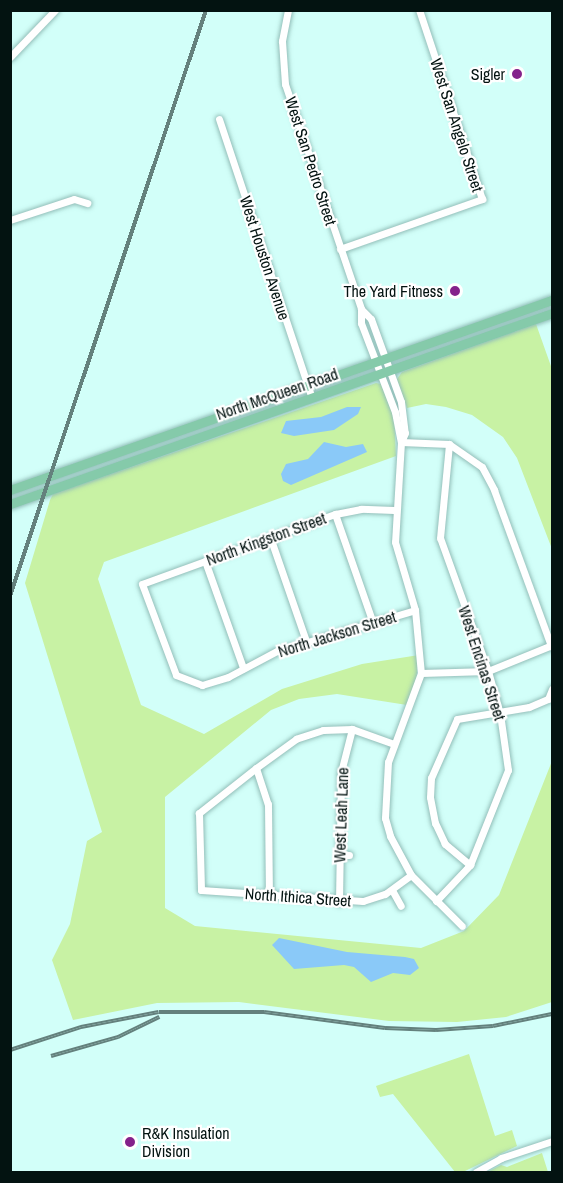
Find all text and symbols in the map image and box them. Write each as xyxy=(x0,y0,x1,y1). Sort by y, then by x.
street label: West San Angelo Street xyxy=(426,56,488,194)
place label: Sigler xyxy=(471,64,505,84)
marker: Sigler xyxy=(510,67,524,81)
street label: West San Pedro Street xyxy=(281,94,341,228)
street label: West Houston Avenue xyxy=(236,193,294,323)
place label: The Yard Fitness xyxy=(343,281,443,301)
marker: The Yard Fitness xyxy=(448,284,462,298)
street label: North McQueen Road xyxy=(214,364,340,424)
street label: North Kingston Street xyxy=(203,508,329,570)
street label: West Encinas Street xyxy=(454,603,510,723)
street label: North Jackson Street xyxy=(276,607,398,661)
street label: West Leah Lane xyxy=(330,767,352,863)
street label: North Ithica Street xyxy=(244,884,352,910)
place label: R&K Insulation Division xyxy=(142,1123,230,1161)
marker: R&K Insulation Division xyxy=(123,1135,137,1149)

